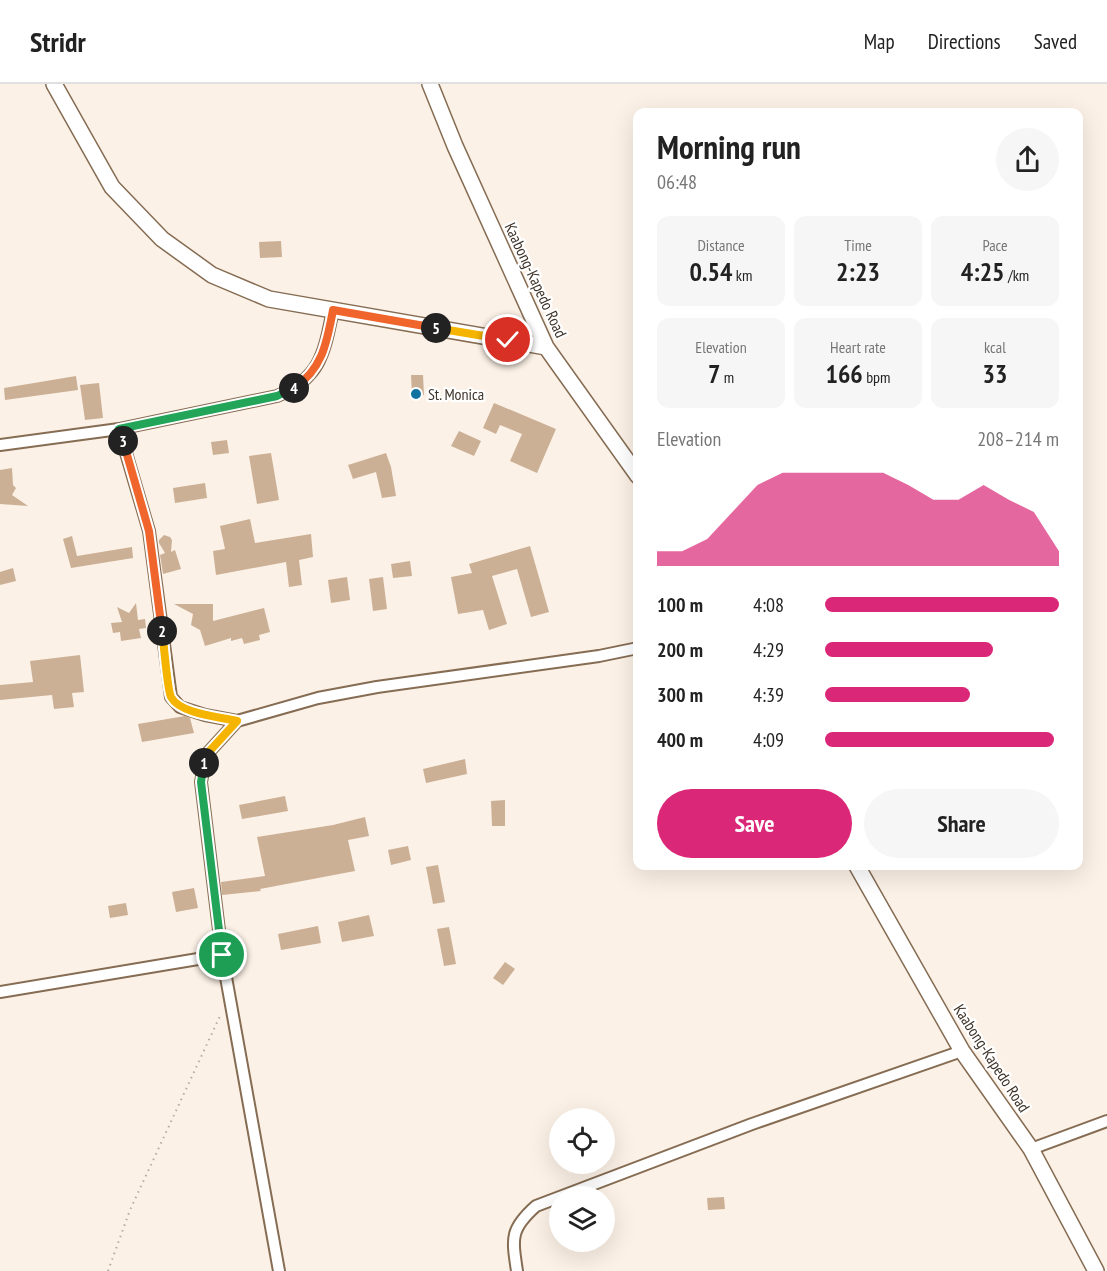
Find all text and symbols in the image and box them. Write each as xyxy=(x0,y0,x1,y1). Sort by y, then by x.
text: Stridr xyxy=(30,23,86,60)
text: Map xyxy=(864,28,895,55)
text: Directions xyxy=(928,28,1001,55)
text: Saved xyxy=(1034,28,1077,55)
text: Morning run xyxy=(657,125,801,168)
button: share xyxy=(996,128,1059,191)
text: 06:48 xyxy=(657,169,697,195)
street label: Kaabong-Kapedo Road xyxy=(501,219,571,341)
text: Distance xyxy=(697,235,745,255)
text: Time xyxy=(844,235,872,255)
text: Pace xyxy=(982,235,1008,255)
text: 0.54 xyxy=(690,255,732,288)
text: 2:23 xyxy=(836,255,880,288)
text: 4:25 xyxy=(961,255,1005,288)
text: km xyxy=(732,265,752,285)
text: /km xyxy=(1005,265,1029,285)
pin: 5 xyxy=(421,313,451,343)
pin xyxy=(482,314,533,365)
text: 5 xyxy=(432,318,440,338)
icon: check xyxy=(491,323,524,356)
text: Elevation xyxy=(695,337,747,357)
text: Heart rate xyxy=(830,337,886,357)
text: kcal xyxy=(984,337,1006,357)
text: 7 xyxy=(708,357,720,390)
text: 166 xyxy=(825,357,863,390)
text: 33 xyxy=(983,357,1007,390)
text: m xyxy=(720,367,734,387)
text: bpm xyxy=(863,367,891,387)
pin: 4 xyxy=(279,373,309,403)
text: 4 xyxy=(290,378,298,398)
place label: St. Monica xyxy=(428,384,484,404)
marker: St. Monica xyxy=(409,387,423,401)
pin: 3 xyxy=(108,426,138,456)
text: Elevation xyxy=(657,426,721,452)
text: 208–214 m xyxy=(977,426,1059,452)
text: 3 xyxy=(119,431,127,451)
text: 100 m xyxy=(657,592,703,618)
text: 4:08 xyxy=(753,592,784,618)
pin: 2 xyxy=(147,616,177,646)
text: 2 xyxy=(158,621,166,641)
text: 200 m xyxy=(657,637,703,663)
text: 4:29 xyxy=(753,637,784,663)
text: 300 m xyxy=(657,682,703,708)
text: 4:39 xyxy=(753,682,784,708)
text: 400 m xyxy=(657,727,703,753)
text: 4:09 xyxy=(753,727,784,753)
pin: 1 xyxy=(189,748,219,778)
text: 1 xyxy=(200,753,208,773)
button: Save xyxy=(657,789,852,858)
button: Share xyxy=(864,789,1059,858)
pin xyxy=(196,929,247,980)
icon: arrive xyxy=(205,938,238,971)
street label: Kaabong-Kapedo Road xyxy=(950,1000,1034,1116)
map controls xyxy=(549,1108,615,1252)
button: locate xyxy=(549,1108,615,1174)
button: layers xyxy=(549,1186,615,1252)

